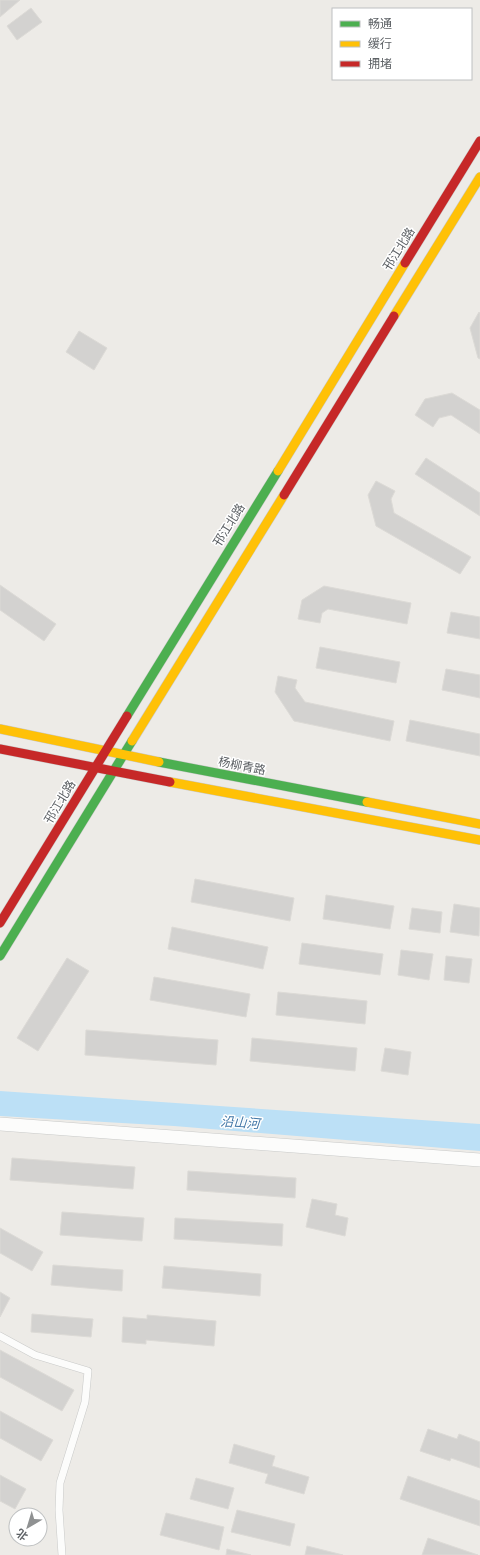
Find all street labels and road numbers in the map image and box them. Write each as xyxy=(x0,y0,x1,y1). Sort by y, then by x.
street label: 邗江北路 xyxy=(379,224,417,273)
street label: 邗江北路 xyxy=(209,500,247,549)
street label: 杨柳青路 xyxy=(217,754,267,776)
street label: 邗江北路 xyxy=(41,777,78,826)

